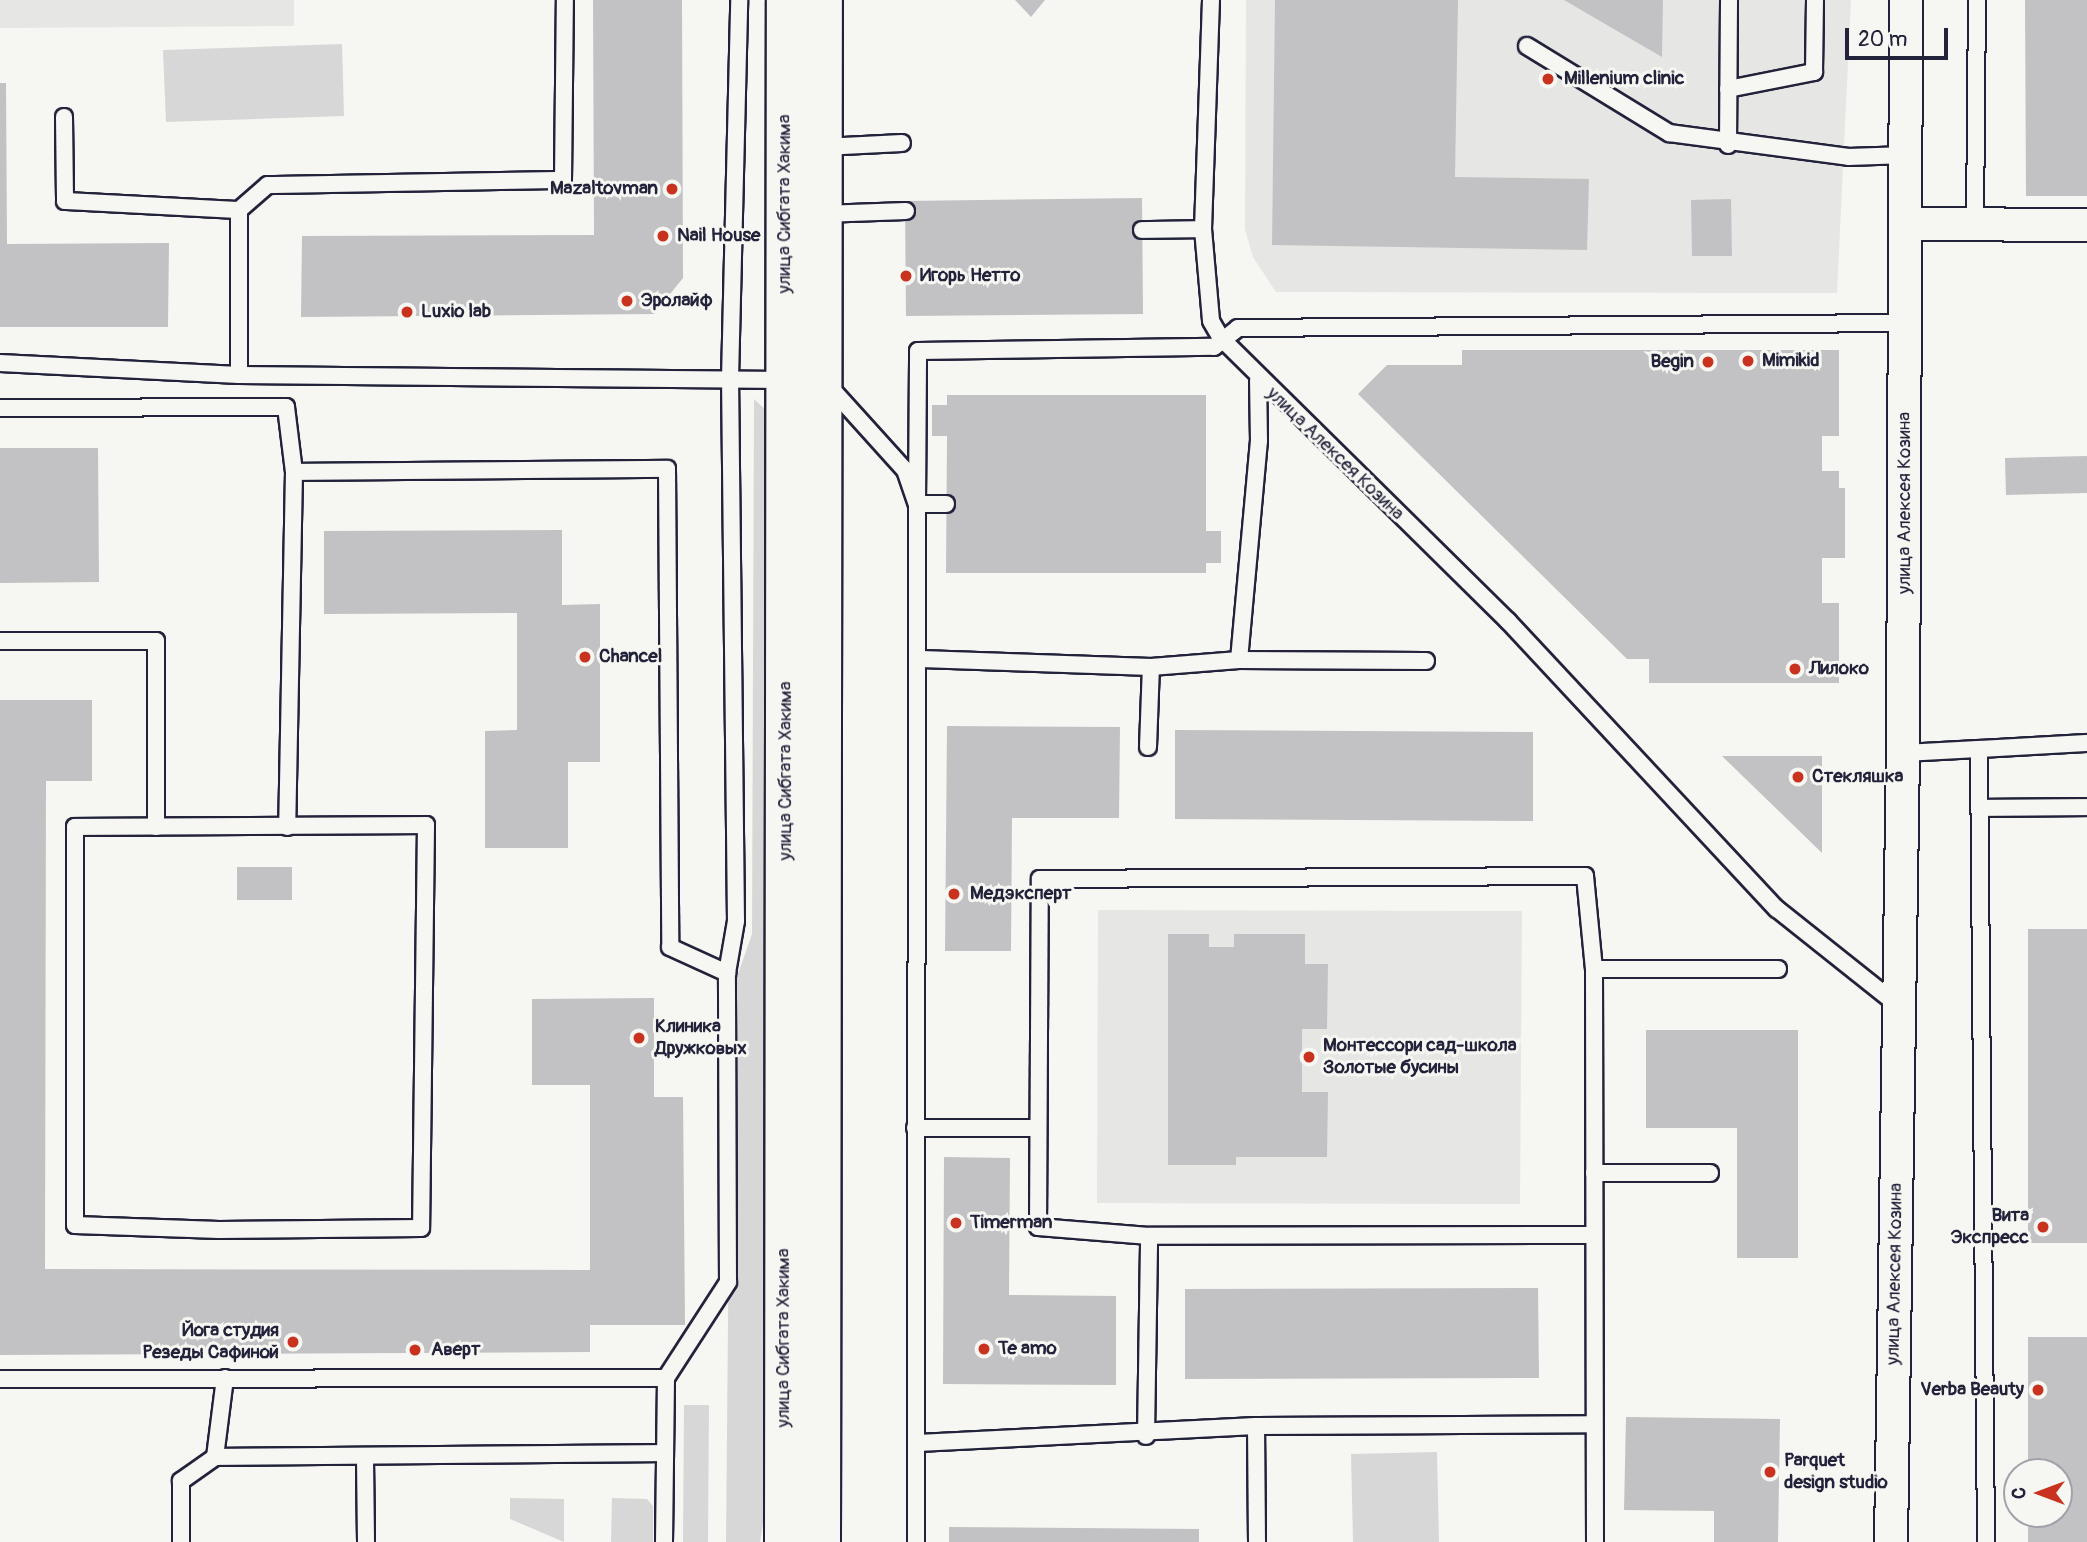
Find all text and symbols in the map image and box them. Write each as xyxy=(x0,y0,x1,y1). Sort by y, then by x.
scale bar xyxy=(1849,14,1952,58)
text: 20 m xyxy=(1858,26,1907,53)
place label: Millenium clinic xyxy=(1564,68,1684,90)
marker: Millenium clinic xyxy=(1538,69,1558,89)
street label: улица Сибгата Хакима xyxy=(774,115,796,293)
place label: Mazaltovman xyxy=(550,178,658,200)
marker: Mazaltovman xyxy=(664,181,680,197)
place label: Nail House xyxy=(677,225,760,247)
marker: Nail House xyxy=(655,228,671,244)
place label: Игорь Нетто xyxy=(920,265,1021,287)
marker: Игорь Нетто xyxy=(898,268,914,284)
place label: Эролайф xyxy=(641,290,713,312)
marker: Эролайф xyxy=(619,293,635,309)
place label: Luxio lab xyxy=(421,301,491,323)
marker: Luxio lab xyxy=(399,304,415,320)
place label: Mimikid xyxy=(1762,350,1819,372)
place label: Begin xyxy=(1650,351,1694,373)
marker: Mimikid xyxy=(1740,353,1756,369)
marker: Begin xyxy=(1700,354,1716,370)
street label: улица Алексея Козина xyxy=(1262,383,1408,525)
street label: улица Алексея Козина xyxy=(1894,412,1916,594)
place label: Chancel xyxy=(599,646,662,668)
marker: Chancel xyxy=(577,649,593,665)
place label: Лилоко xyxy=(1809,658,1869,680)
marker: Лилоко xyxy=(1787,661,1803,677)
street label: улица Сибгата Хакима xyxy=(775,682,797,860)
place label: Стекляшка xyxy=(1812,766,1903,788)
marker: Стекляшка xyxy=(1790,769,1806,785)
place label: Медэксперт xyxy=(970,883,1072,905)
marker: Медэксперт xyxy=(944,884,964,904)
place label: Клиника Дружковых xyxy=(655,1016,747,1060)
marker: Клиника Дружковых xyxy=(629,1028,649,1048)
place label: Монтессори сад-школа Золотые бусины xyxy=(1323,1035,1517,1079)
marker: Монтессори сад-школа Золотые бусины xyxy=(1301,1049,1317,1065)
street label: улица Алексея Козина xyxy=(1882,1183,1908,1365)
place label: Вита Экспресс xyxy=(1951,1205,2029,1249)
place label: Timerman xyxy=(970,1212,1052,1234)
marker: Timerman xyxy=(948,1215,964,1231)
marker: Вита Экспресс xyxy=(2035,1219,2051,1235)
street label: улица Сибгата Хакима xyxy=(773,1249,795,1427)
place label: Йога студия Резеды Сафиной xyxy=(143,1320,279,1364)
marker: Йога студия Резеды Сафиной xyxy=(285,1334,301,1350)
place label: Te amo xyxy=(998,1338,1057,1360)
place label: Аверт xyxy=(431,1339,481,1361)
marker: Аверт xyxy=(405,1340,425,1360)
marker: Te amo xyxy=(976,1341,992,1357)
place label: Verba Beauty xyxy=(1920,1379,2024,1401)
marker: Verba Beauty xyxy=(2030,1382,2046,1398)
place label: Parquet design studio xyxy=(1784,1450,1888,1494)
north arrow xyxy=(2003,1458,2073,1528)
marker: Parquet design studio xyxy=(1762,1464,1778,1480)
text: С xyxy=(2007,1487,2031,1499)

